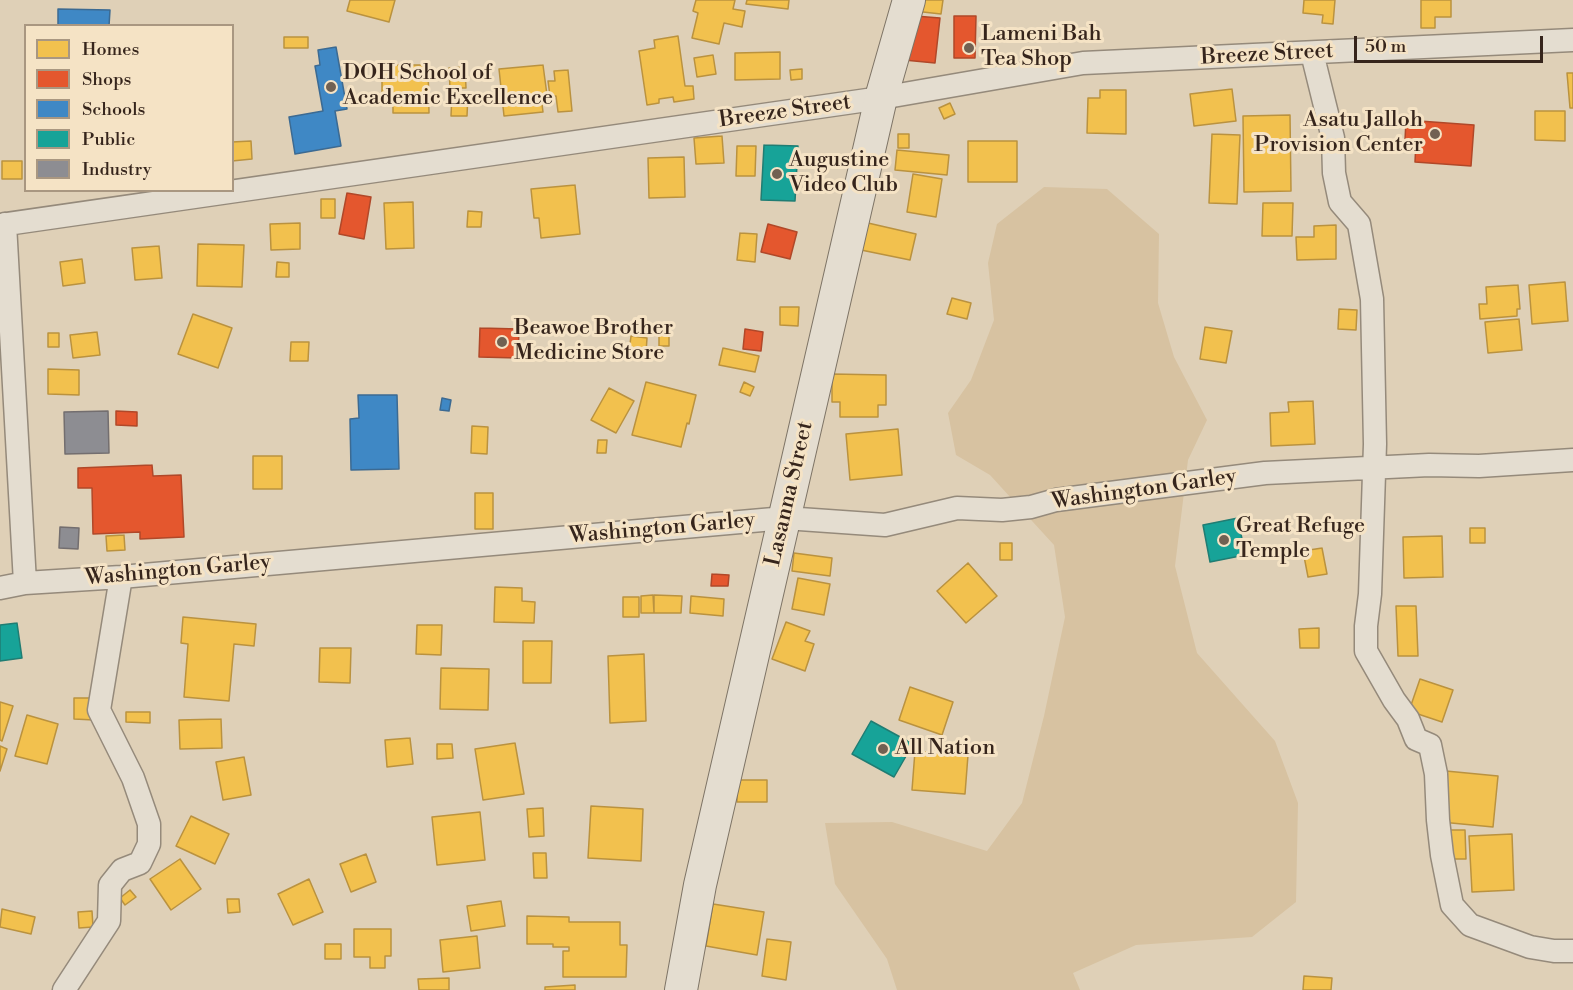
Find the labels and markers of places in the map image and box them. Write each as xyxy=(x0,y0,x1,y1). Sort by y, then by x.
place label: Lameni Bah Tea Shop xyxy=(981,22,1102,74)
marker: Lameni Bah Tea Shop xyxy=(962,41,976,55)
place label: DOH School of Academic Excellence xyxy=(343,61,553,112)
marker: DOH School of Academic Excellence xyxy=(324,80,338,94)
place label: Asatu Jalloh Provision Center xyxy=(1254,108,1423,160)
marker: Asatu Jalloh Provision Center xyxy=(1428,127,1442,141)
place label: Augustine Video Club xyxy=(789,148,898,200)
marker: Augustine Video Club xyxy=(770,167,784,181)
place label: Beawoe Brother Medicine Store xyxy=(514,316,673,368)
marker: Beawoe Brother Medicine Store xyxy=(495,335,509,349)
place label: Great Refuge Temple xyxy=(1236,514,1365,566)
marker: Great Refuge Temple xyxy=(1217,533,1231,547)
place label: All Nation xyxy=(895,736,995,762)
marker: All Nation xyxy=(876,742,890,756)

